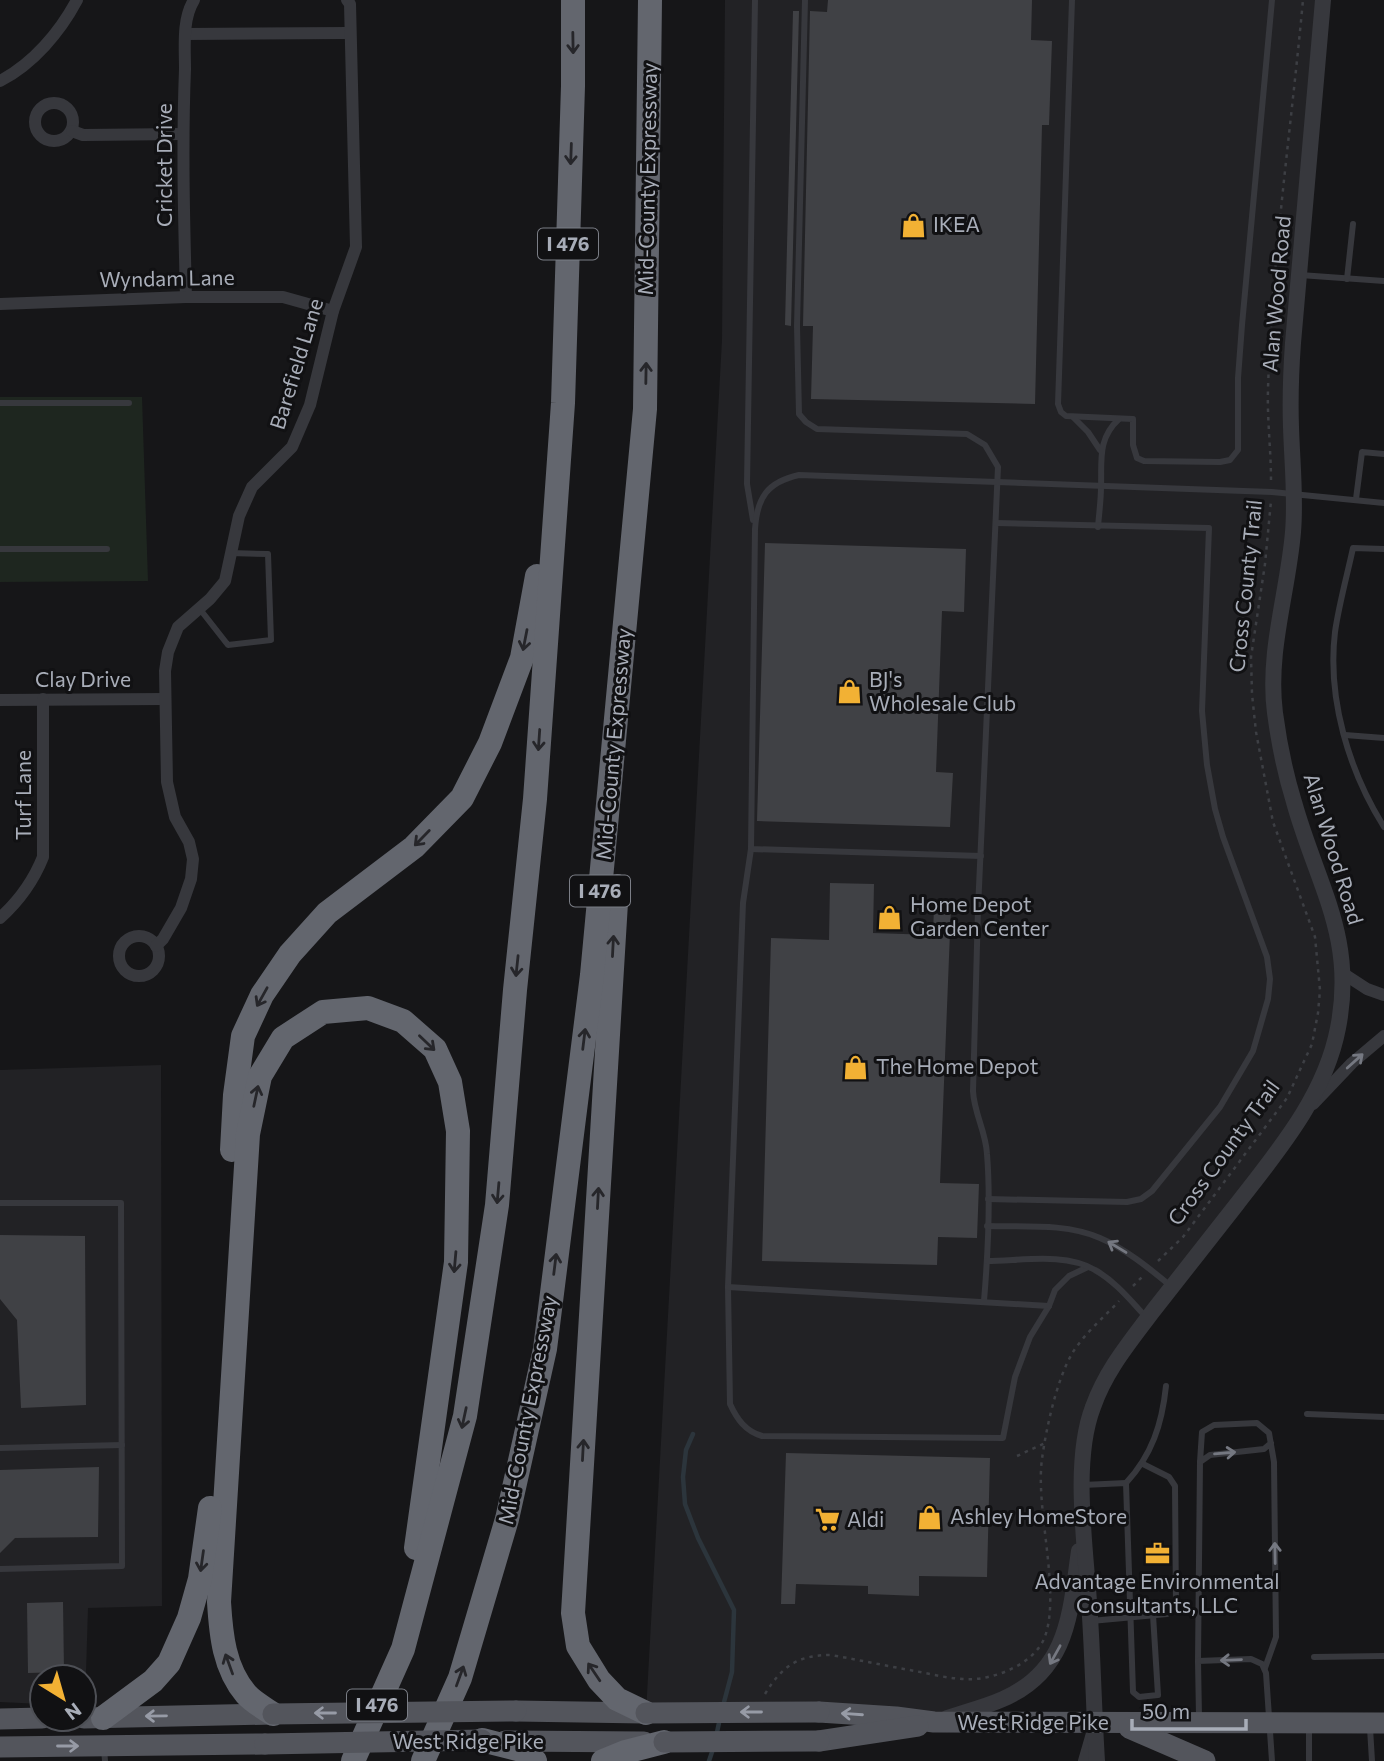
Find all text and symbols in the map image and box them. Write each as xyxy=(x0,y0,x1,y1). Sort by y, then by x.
one-way arrow xyxy=(566,31,580,54)
street label: Mid-County Expressway xyxy=(632,62,661,296)
street label: Cricket Drive xyxy=(151,103,176,227)
one-way arrow xyxy=(565,143,578,166)
shop icon: IKEA xyxy=(899,211,927,239)
place label: IKEA xyxy=(933,211,980,236)
street label: Alan Wood Road xyxy=(1256,215,1295,373)
road number: I 476 xyxy=(538,228,598,260)
street label: Wyndam Lane xyxy=(99,264,235,291)
street label: Barefield Lane xyxy=(264,295,327,432)
one-way arrow xyxy=(639,362,653,385)
street label: Cross County Trail xyxy=(1223,498,1266,674)
street label: Mid-County Expressway xyxy=(590,627,635,861)
one-way arrow xyxy=(518,628,532,650)
street label: Clay Drive xyxy=(35,666,131,691)
place label: BJ's Wholesale Club xyxy=(869,666,1016,715)
shop icon: BJ's Wholesale Club xyxy=(835,678,863,706)
one-way arrow xyxy=(532,728,545,750)
street label: Turf Lane xyxy=(10,750,35,840)
street label: Alan Wood Road xyxy=(1300,770,1369,927)
one-way arrow xyxy=(414,829,431,846)
road number: I 476 xyxy=(570,876,630,906)
place label: Home Depot Garden Center xyxy=(910,891,1049,940)
shop icon: Home Depot Garden Center xyxy=(876,903,904,931)
one-way arrow xyxy=(607,936,620,958)
one-way arrow xyxy=(511,954,524,977)
one-way arrow xyxy=(255,986,269,1006)
one-way arrow xyxy=(578,1028,591,1050)
one-way arrow xyxy=(418,1034,435,1051)
shop icon: The Home Depot xyxy=(842,1053,870,1081)
place label: The Home Depot xyxy=(876,1053,1038,1078)
one-way arrow xyxy=(1346,1053,1363,1070)
street label: Cross County Trail xyxy=(1162,1075,1284,1230)
one-way arrow xyxy=(249,1085,263,1108)
one-way arrow xyxy=(491,1181,504,1204)
one-way arrow xyxy=(592,1187,605,1210)
one-way arrow xyxy=(1107,1240,1127,1254)
one-way arrow xyxy=(448,1250,461,1273)
one-way arrow xyxy=(549,1253,562,1276)
street label: Mid-County Expressway xyxy=(492,1293,561,1526)
one-way arrow xyxy=(457,1406,470,1429)
one-way arrow xyxy=(577,1439,590,1461)
one-way arrow xyxy=(1214,1447,1236,1460)
shop icon: Ashley HomeStore xyxy=(916,1503,944,1531)
place label: Ashley HomeStore xyxy=(950,1503,1127,1528)
supermarket icon: Aldi xyxy=(813,1506,841,1534)
place label: Aldi xyxy=(847,1506,884,1531)
office icon: Advantage Environmental Consultants, LLC xyxy=(1143,1539,1171,1567)
one-way arrow xyxy=(1268,1542,1282,1565)
one-way arrow xyxy=(196,1549,209,1572)
place label: Advantage Environmental Consultants, LLC xyxy=(1035,1568,1279,1617)
one-way arrow xyxy=(1047,1644,1061,1664)
one-way arrow xyxy=(222,1653,234,1675)
one-way arrow xyxy=(1220,1654,1243,1667)
one-way arrow xyxy=(587,1662,601,1682)
north arrow xyxy=(28,1663,98,1733)
one-way arrow xyxy=(454,1665,467,1687)
scale bar xyxy=(1132,1688,1246,1732)
road number: I 476 xyxy=(347,1690,407,1721)
text: N xyxy=(61,1698,86,1725)
text: 50 m xyxy=(1142,1698,1190,1723)
one-way arrow xyxy=(740,1705,763,1719)
one-way arrow xyxy=(314,1706,337,1720)
one-way arrow xyxy=(841,1707,864,1720)
street label: West Ridge Pike xyxy=(957,1709,1109,1734)
one-way arrow xyxy=(144,1710,167,1723)
street label: West Ridge Pike xyxy=(392,1728,544,1753)
one-way arrow xyxy=(56,1740,79,1753)

